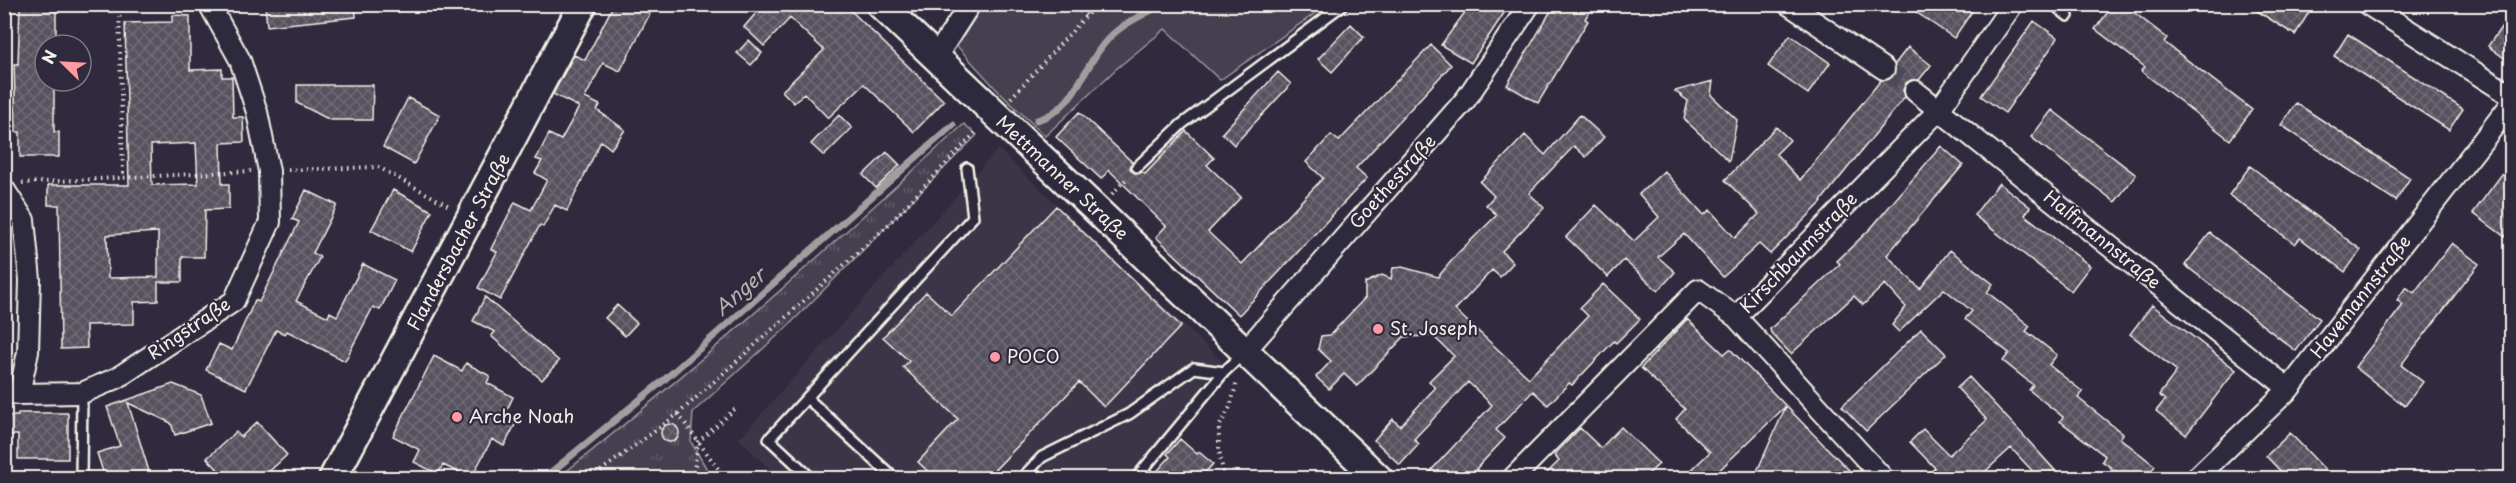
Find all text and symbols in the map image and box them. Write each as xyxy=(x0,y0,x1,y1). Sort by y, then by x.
north arrow xyxy=(33,33,93,93)
text: N xyxy=(35,46,62,67)
street label: Mettmanner Straße xyxy=(991,108,1135,246)
street label: Goethestraße xyxy=(1342,128,1442,234)
street label: Flandersbacher Straße xyxy=(399,148,516,335)
street label: Halfmannstraße xyxy=(2038,183,2167,295)
street label: Kirschbaumstraße xyxy=(1733,185,1863,319)
street label: Havemannstraße xyxy=(2303,229,2417,364)
water label: Anger xyxy=(707,258,774,322)
street label: Ringstraße xyxy=(141,290,235,366)
place label: St. Joseph xyxy=(1390,314,1478,341)
marker: St. Joseph xyxy=(1371,322,1385,336)
place label: POCO xyxy=(1007,342,1060,369)
marker: POCO xyxy=(988,350,1002,364)
place label: Arche Noah xyxy=(469,402,575,429)
marker: Arche Noah xyxy=(450,410,464,424)

